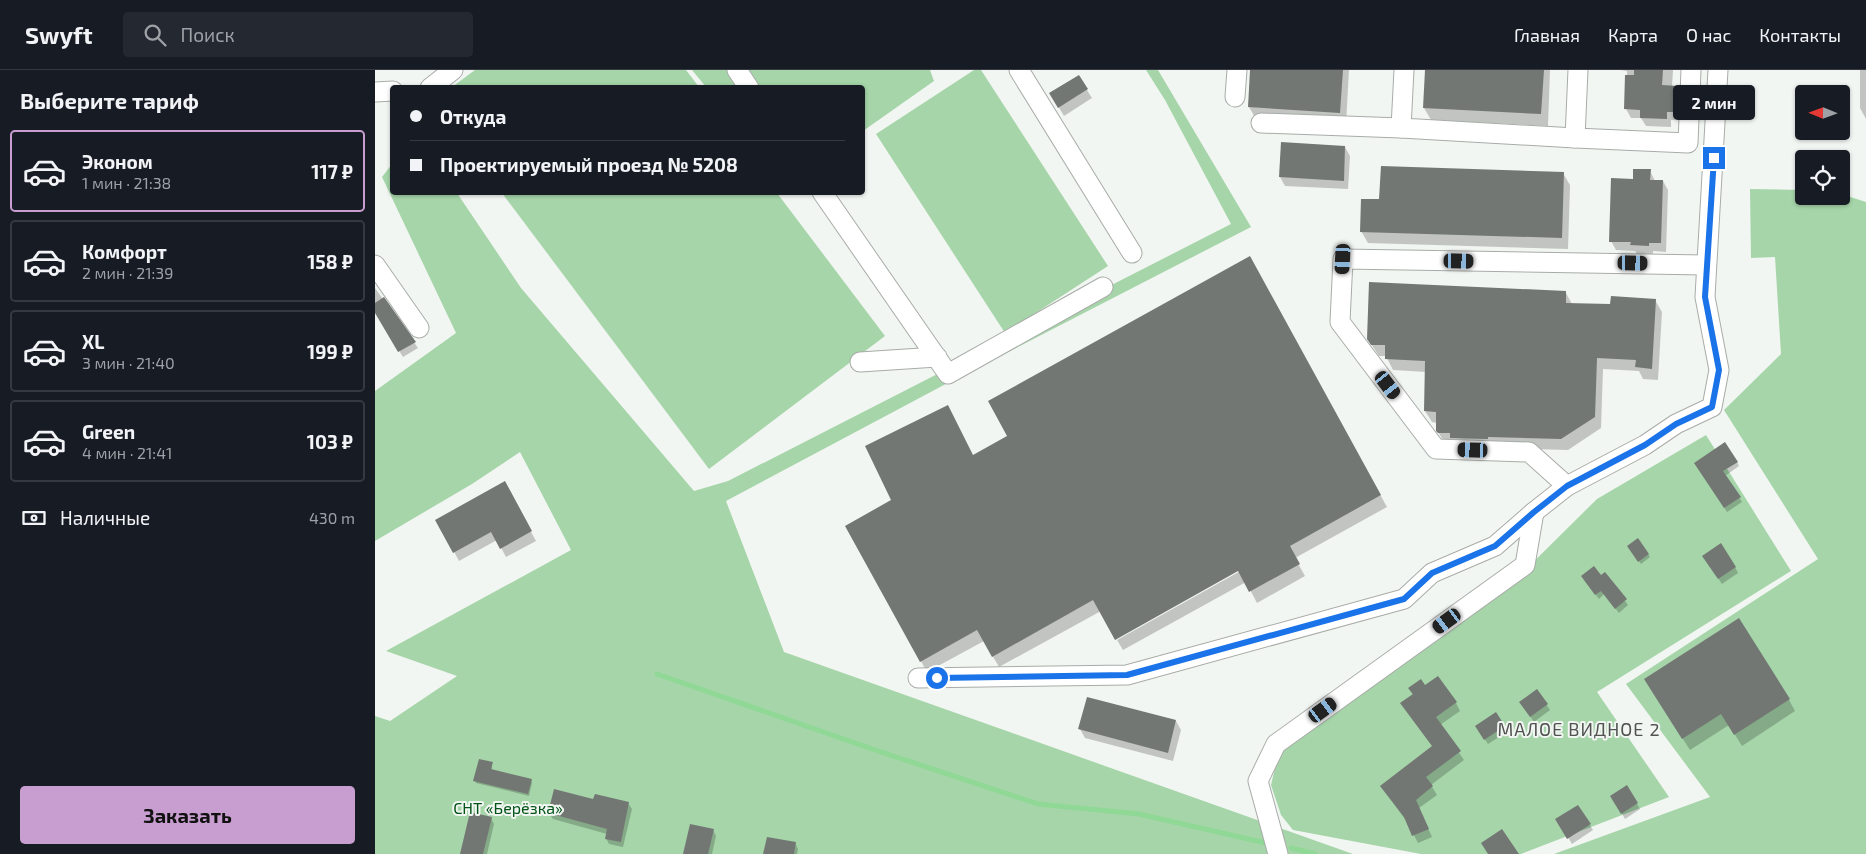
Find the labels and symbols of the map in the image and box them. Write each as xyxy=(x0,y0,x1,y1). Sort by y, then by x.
north arrow xyxy=(1795,85,1850,140)
callout: 2 мин xyxy=(1673,86,1755,121)
route end xyxy=(1703,147,1725,169)
car xyxy=(1334,244,1351,274)
car xyxy=(1443,253,1474,269)
car xyxy=(1617,255,1648,271)
car xyxy=(1372,369,1403,401)
car xyxy=(1457,442,1488,458)
car xyxy=(1430,606,1463,636)
route start xyxy=(926,667,948,689)
car xyxy=(1306,695,1339,725)
district label: МАЛОЕ ВИДНОЕ 2 xyxy=(1497,718,1661,740)
park label: СНТ «Берёзка» xyxy=(453,798,563,817)

